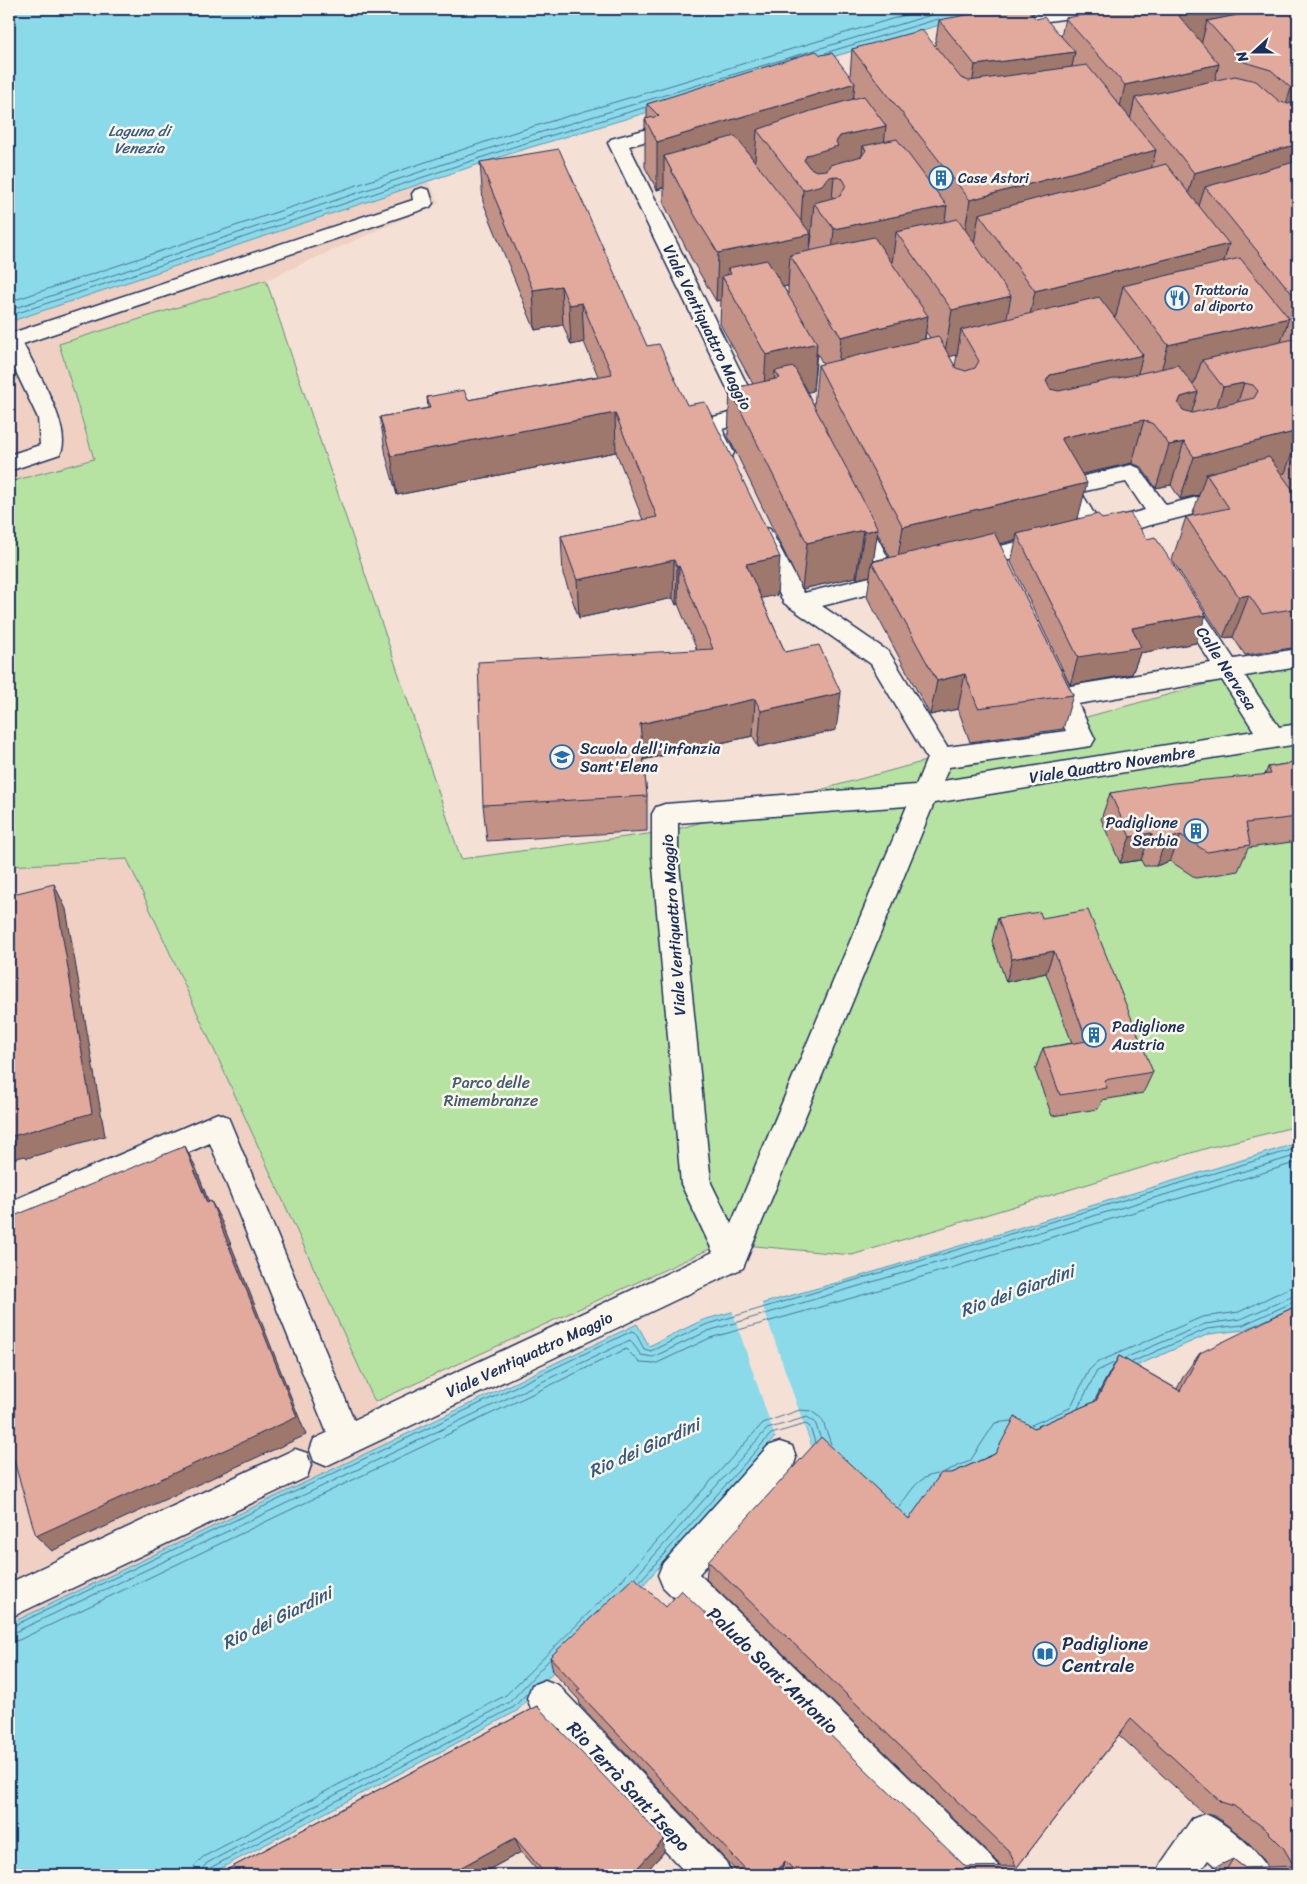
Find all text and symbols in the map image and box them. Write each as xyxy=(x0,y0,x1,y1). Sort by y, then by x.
north arrow xyxy=(1230,28,1280,78)
text: N xyxy=(1229,47,1256,66)
water label: Laguna di Venezia xyxy=(108,118,173,161)
building icon: Case Astori xyxy=(928,165,954,191)
place label: Case Astori xyxy=(958,166,1030,191)
street label: Viale Ventiquattro Maggio xyxy=(655,239,760,415)
place label: Trattoria al diporto xyxy=(1194,278,1253,319)
restaurant icon: Trattoria al diporto xyxy=(1164,285,1190,311)
street label: Calle Nervesa xyxy=(1188,620,1265,717)
place label: Scuola dell'infanzia Sant'Elena xyxy=(580,734,721,781)
street label: Viale Quattro Novembre xyxy=(1027,737,1197,792)
school or university icon: Scuola dell'infanzia Sant'Elena xyxy=(549,744,575,770)
place label: Padiglione Serbia xyxy=(1105,808,1178,855)
building icon: Padiglione Serbia xyxy=(1183,818,1209,844)
street label: Viale Ventiquattro Maggio xyxy=(653,833,694,1017)
place label: Padiglione Austria xyxy=(1111,1012,1185,1059)
building icon: Padiglione Austria xyxy=(1081,1022,1107,1048)
park label: Parco delle Rimembranze xyxy=(444,1068,538,1115)
water label: Rio dei Giardini xyxy=(955,1254,1082,1326)
street label: Viale Ventiquattro Maggio xyxy=(441,1303,618,1406)
water label: Rio dei Giardini xyxy=(583,1407,709,1487)
water label: Rio dei Giardini xyxy=(216,1576,341,1659)
street label: Paludo Sant'Antonio xyxy=(699,1598,846,1742)
place label: Padiglione Centrale xyxy=(1062,1627,1148,1682)
library icon: Padiglione Centrale xyxy=(1032,1641,1058,1667)
street label: Rio Terrà Sant'Isepo xyxy=(559,1713,699,1860)

